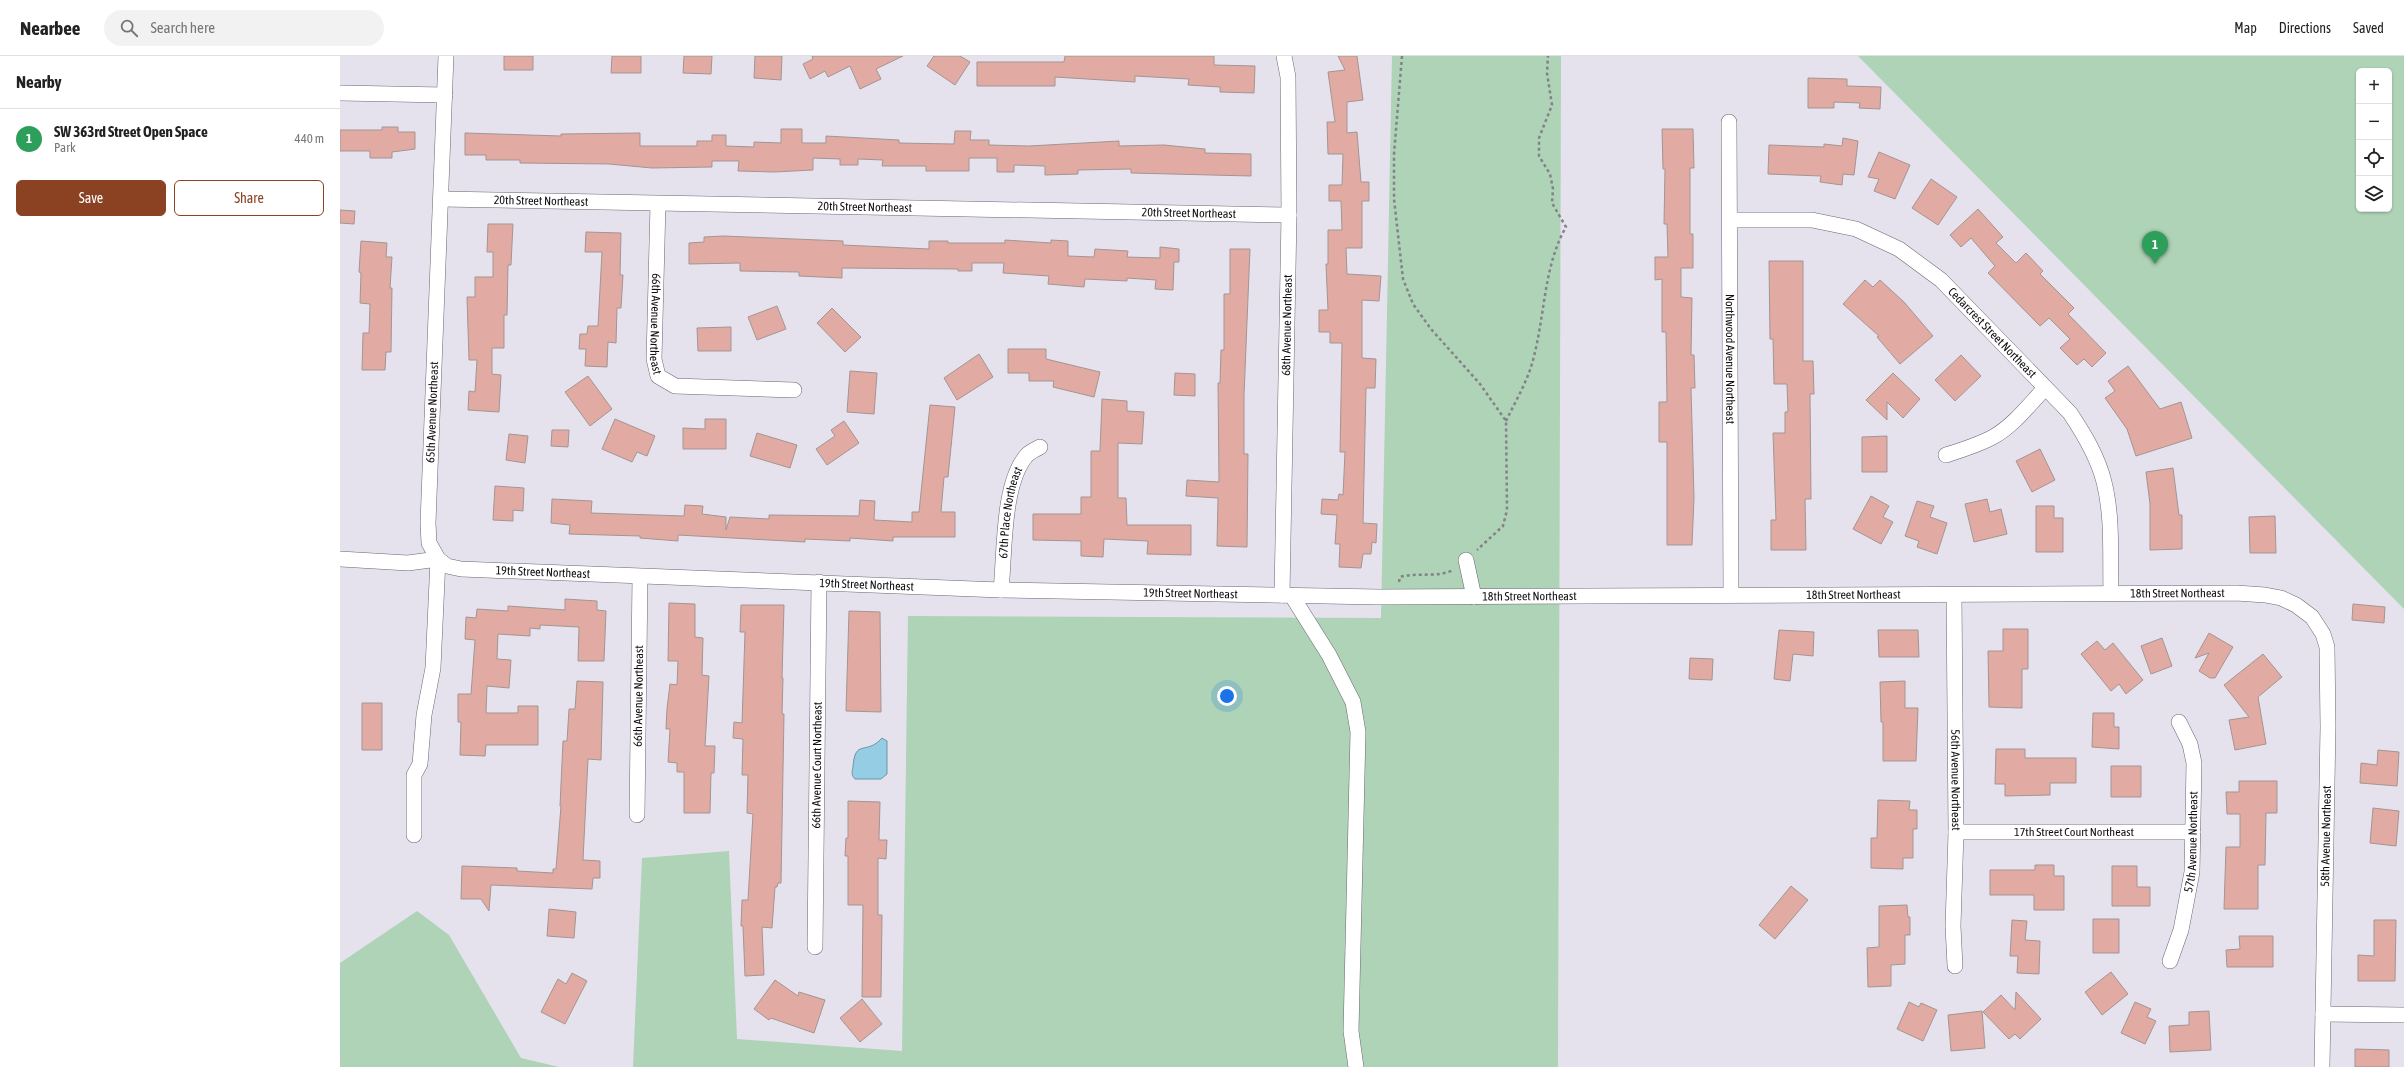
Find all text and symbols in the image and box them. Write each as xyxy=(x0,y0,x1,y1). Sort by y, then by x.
search box xyxy=(104,10,384,46)
text: Nearbee xyxy=(20,17,80,39)
icon: search xyxy=(118,17,140,39)
text: Search here xyxy=(150,19,215,36)
text: Map xyxy=(2234,20,2257,36)
text: Directions xyxy=(2279,20,2331,36)
text: Saved xyxy=(2353,20,2384,36)
map controls xyxy=(2356,68,2392,212)
button: + xyxy=(2356,68,2392,104)
text: Nearby xyxy=(16,72,62,92)
button: − xyxy=(2356,104,2392,140)
text: SW 363rd Street Open Space xyxy=(54,123,208,140)
text: 1 xyxy=(26,131,32,146)
text: 440 m xyxy=(295,131,324,146)
text: Park xyxy=(54,140,76,155)
button: locate xyxy=(2356,140,2392,176)
button: layers xyxy=(2356,176,2392,212)
button: Save xyxy=(16,180,166,216)
button: Share xyxy=(174,180,324,216)
street label: 20th Street Northeast xyxy=(494,193,589,209)
street label: 20th Street Northeast xyxy=(818,199,913,215)
street label: 20th Street Northeast xyxy=(1142,205,1237,221)
pin: 1 xyxy=(2142,231,2168,264)
street label: 66th Avenue Northeast xyxy=(647,273,665,376)
street label: 68th Avenue Northeast xyxy=(1279,274,1295,376)
street label: Cedarcrest Street Northeast xyxy=(1945,285,2040,381)
street label: Northwood Avenue Northeast xyxy=(1723,294,1737,425)
street label: 65th Avenue Northeast xyxy=(423,361,441,463)
street label: 67th Place Northeast xyxy=(996,464,1025,559)
street label: 19th Street Northeast xyxy=(495,563,591,581)
street label: 19th Street Northeast xyxy=(819,576,915,594)
street label: 19th Street Northeast xyxy=(1143,586,1238,601)
street label: 18th Street Northeast xyxy=(2130,586,2225,600)
street label: 18th Street Northeast xyxy=(1806,588,1901,602)
street label: 18th Street Northeast xyxy=(1482,589,1577,604)
street label: 66th Avenue Northeast xyxy=(631,645,646,747)
your location xyxy=(1217,686,1237,706)
street label: 66th Avenue Court Northeast xyxy=(809,701,825,828)
street label: 56th Avenue Northeast xyxy=(1948,729,1963,831)
street label: 58th Avenue Northeast xyxy=(2318,785,2334,887)
street label: 57th Avenue Northeast xyxy=(2181,791,2200,894)
street label: 17th Street Court Northeast xyxy=(2014,825,2134,839)

